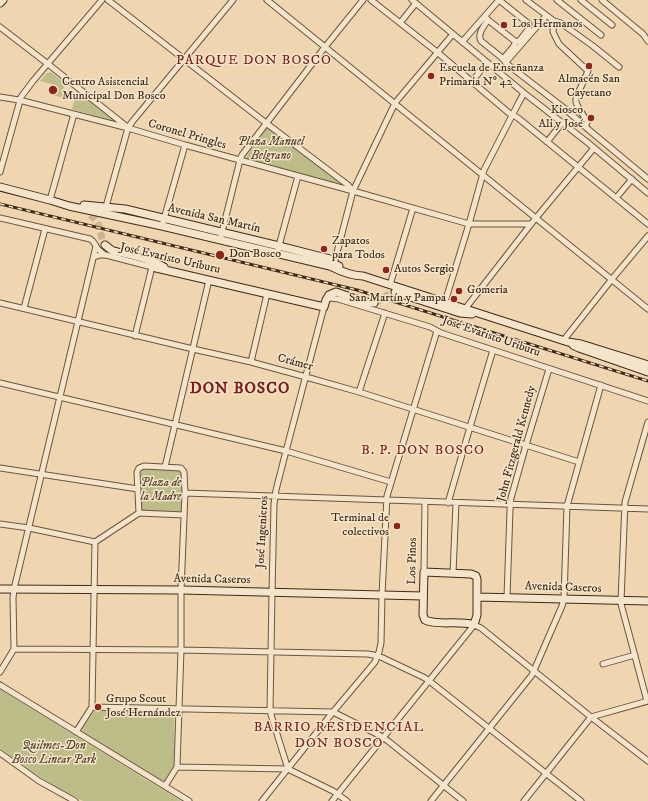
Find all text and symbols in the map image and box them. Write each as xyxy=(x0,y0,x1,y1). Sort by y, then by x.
place label: Los Hermanos xyxy=(512,18,583,32)
marker: Los Hermanos xyxy=(499,20,509,30)
district label: PARQUE DON BOSCO xyxy=(176,53,332,69)
marker: Almacén San Cayetano xyxy=(584,61,594,71)
place label: Escuela de Enseñanza Primaria Nº 42 xyxy=(439,62,544,90)
marker: Escuela de Enseñanza Primaria Nº 42 xyxy=(426,71,436,81)
place label: Almacén San Cayetano xyxy=(558,73,620,101)
place label: Centro Asistencial Municipal Don Bosco xyxy=(62,76,166,104)
marker: Centro Asistencial Municipal Don Bosco xyxy=(47,84,59,96)
place label: Kiosco Ali y José xyxy=(538,104,583,132)
marker: Kiosco Ali y José xyxy=(586,113,596,123)
street label: Coronel Pringles xyxy=(146,117,228,153)
park label: Plaza Manuel Belgrano xyxy=(238,136,304,164)
street label: Avenida San Martín xyxy=(166,201,262,237)
place label: Zapatos para Todos xyxy=(332,235,385,263)
street label: José Evaristo Uriburu xyxy=(118,240,222,278)
marker: Zapatos para Todos xyxy=(319,244,329,254)
place label: Don Bosco xyxy=(229,248,281,262)
marker: Don Bosco xyxy=(214,249,226,261)
place label: Autos Sergio xyxy=(394,263,454,277)
marker: Autos Sergio xyxy=(381,265,391,275)
place label: Gomeria xyxy=(467,284,508,298)
marker: Gomeria xyxy=(454,286,464,296)
place label: San Martín y Pampa xyxy=(349,292,446,306)
marker: San Martín y Pampa xyxy=(449,294,459,304)
street label: José Evaristo Uriburu xyxy=(440,313,542,361)
street label: Crámer xyxy=(276,351,314,375)
district label: DON BOSCO xyxy=(190,380,290,400)
street label: John Fitzgerald Kennedy xyxy=(495,384,539,504)
district label: B. P. DON BOSCO xyxy=(361,443,485,459)
park label: Plaza de la Madre xyxy=(141,477,181,505)
street label: José Ingenieros xyxy=(254,495,272,569)
place label: Terminal de colectivos xyxy=(331,512,389,540)
marker: Terminal de colectivos xyxy=(392,521,402,531)
street label: Los Pinos xyxy=(405,537,421,585)
street label: Avenida Caseros xyxy=(173,572,251,588)
street label: Avenida Caseros xyxy=(524,579,602,597)
place label: Grupo Scout José Hernández xyxy=(106,693,181,721)
marker: Grupo Scout José Hernández xyxy=(93,702,103,712)
district label: BARRIO RESIDENCIAL DON BOSCO xyxy=(254,720,424,752)
park label: Quilmes-Don Bosco Linear Park xyxy=(12,740,96,768)

